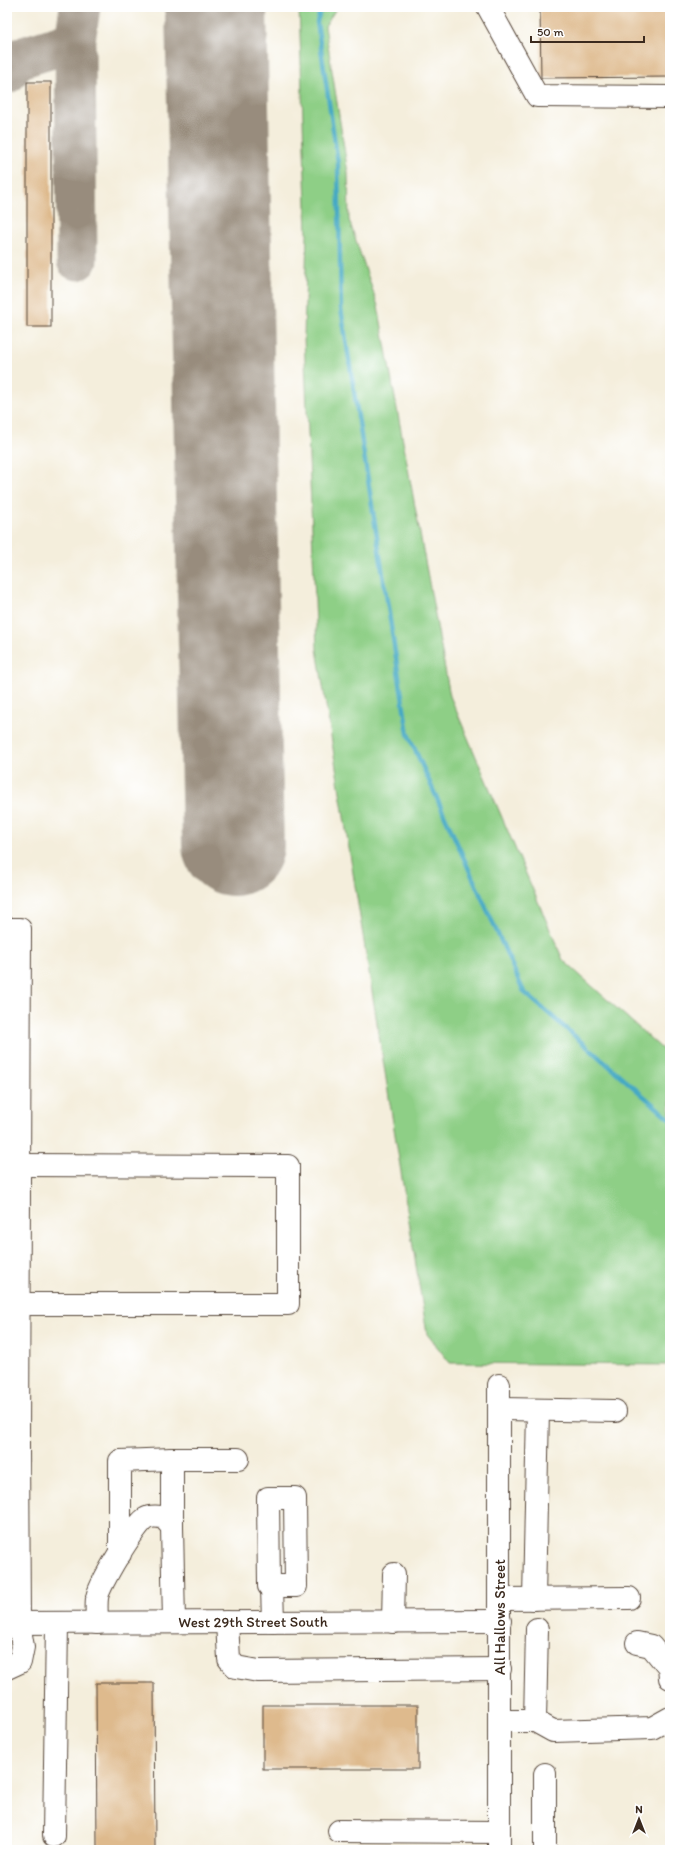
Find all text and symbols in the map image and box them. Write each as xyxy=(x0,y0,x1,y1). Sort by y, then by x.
scale bar xyxy=(531,18,644,44)
text: 50 m xyxy=(537,25,563,39)
street label: All Hallows Street xyxy=(491,1559,509,1675)
street label: West 29th Street South xyxy=(178,1613,328,1631)
north arrow xyxy=(619,1799,659,1839)
text: N xyxy=(635,1803,643,1816)

